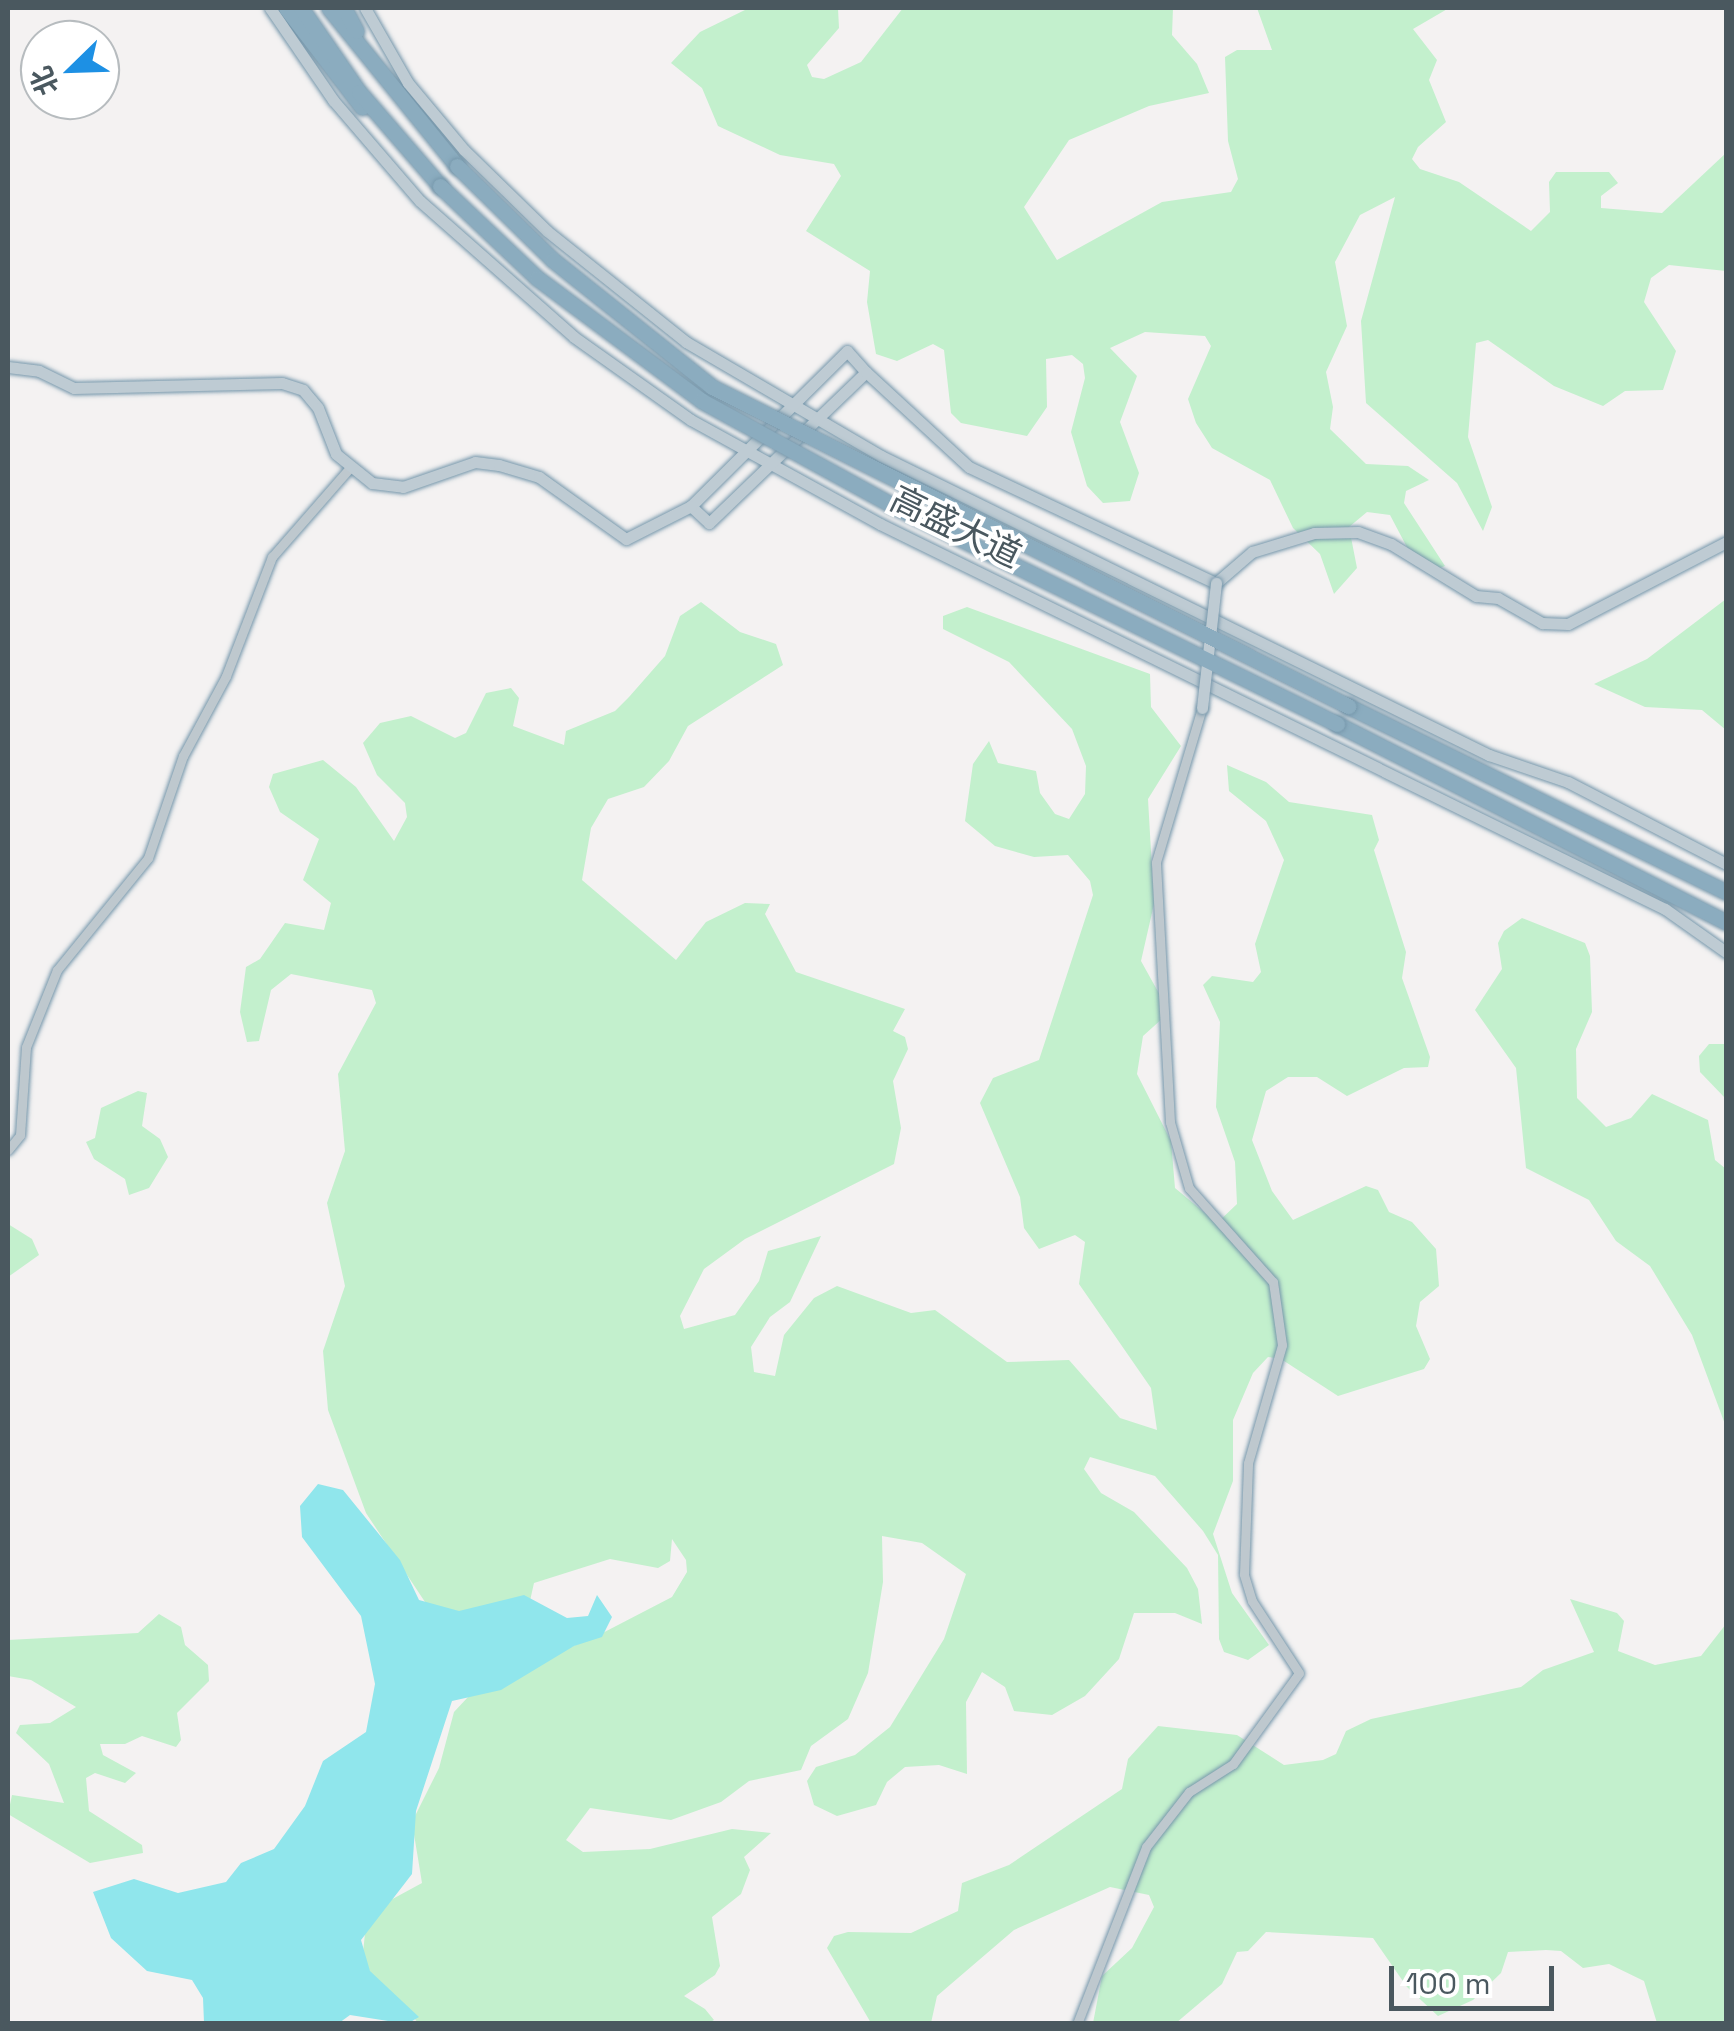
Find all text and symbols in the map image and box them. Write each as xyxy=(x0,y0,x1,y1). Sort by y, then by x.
north arrow xyxy=(20,20,120,120)
text: 北 xyxy=(22,61,66,101)
street label: 高盛大道 xyxy=(884,477,1028,577)
scale bar xyxy=(1394,1946,1559,2008)
text: 100 m xyxy=(1406,1964,1491,2003)

